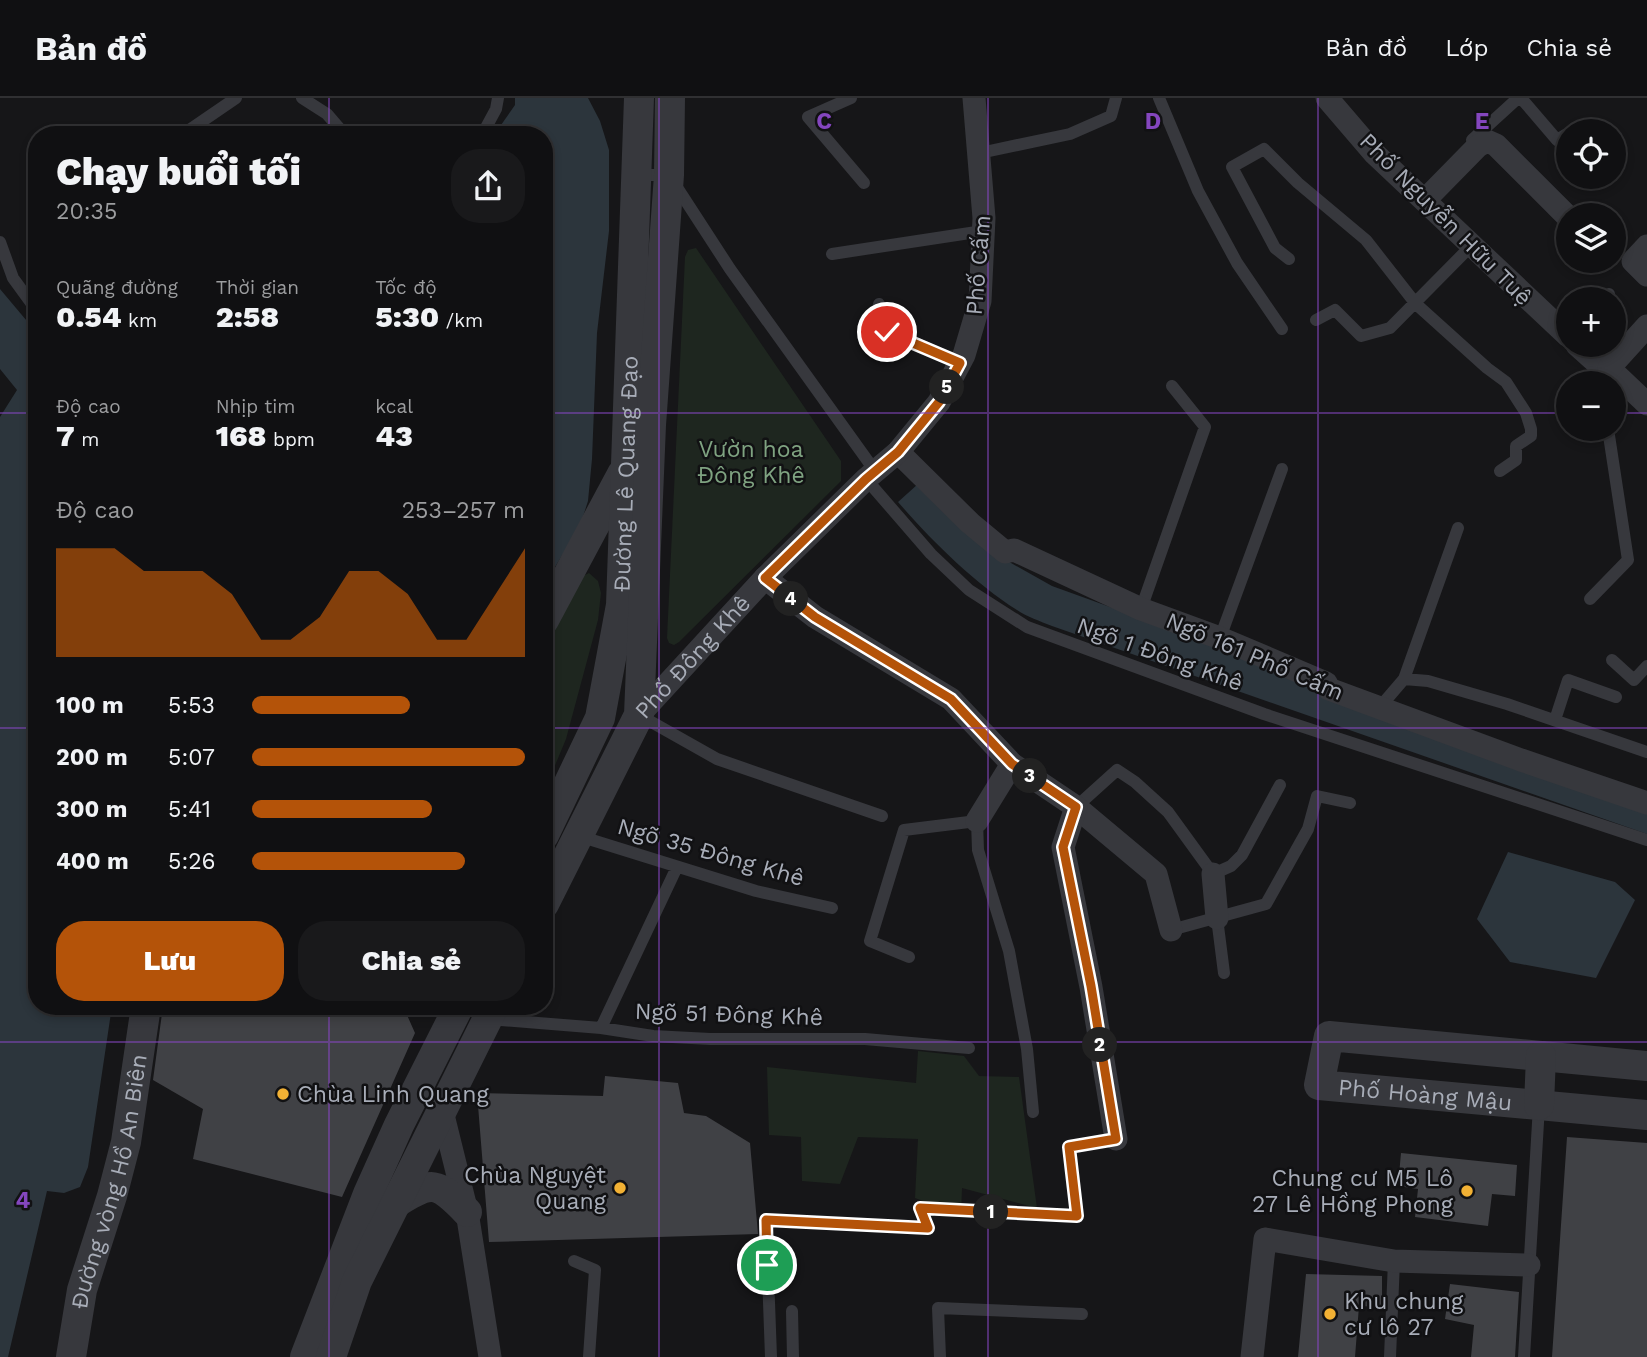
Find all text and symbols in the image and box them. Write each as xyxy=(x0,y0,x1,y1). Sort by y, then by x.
text: Bản đồ xyxy=(35,29,147,68)
text: Bản đồ xyxy=(1325,34,1407,62)
text: Lớp xyxy=(1445,34,1489,62)
text: Chia sẻ xyxy=(1527,34,1612,62)
text: C xyxy=(816,108,832,135)
text: D xyxy=(1145,108,1161,135)
text: E xyxy=(1475,108,1489,135)
map controls xyxy=(1556,119,1626,441)
button: locate xyxy=(1556,119,1626,189)
street label: Phố Nguyễn Hữu Tuệ xyxy=(1354,127,1538,311)
button: share xyxy=(451,149,525,223)
text: Chạy buổi tối xyxy=(56,150,301,194)
text: 20:35 xyxy=(56,198,117,225)
button: layers xyxy=(1556,203,1626,273)
street label: Phố Cấm xyxy=(961,214,996,316)
text: Quãng đường xyxy=(56,276,178,299)
text: Thời gian xyxy=(216,276,299,299)
text: Tốc độ xyxy=(375,276,437,299)
button: + xyxy=(1556,287,1626,357)
text: 0.54 xyxy=(56,299,122,334)
text: 2:58 xyxy=(216,299,279,334)
text: 5:30 xyxy=(375,299,439,334)
pin xyxy=(857,302,917,362)
text: km xyxy=(122,309,157,332)
text: /km xyxy=(439,309,483,332)
icon: check xyxy=(868,313,906,351)
street label: Đường Lê Quang Đạo xyxy=(608,355,644,592)
pin: 5 xyxy=(930,370,964,404)
button: − xyxy=(1556,371,1626,441)
text: 5 xyxy=(941,375,952,398)
text: Độ cao xyxy=(56,395,121,418)
text: Nhịp tim xyxy=(216,395,295,418)
text: kcal xyxy=(375,395,413,418)
text: 7 xyxy=(56,418,75,453)
text: 168 xyxy=(216,418,267,453)
text: 43 xyxy=(375,418,413,453)
text: m xyxy=(75,428,99,451)
text: bpm xyxy=(267,428,315,451)
park label: Vườn hoa Đông Khê xyxy=(697,436,805,489)
text: Độ cao xyxy=(56,497,134,524)
text: 253–257 m xyxy=(402,497,525,524)
pin: 4 xyxy=(774,582,808,616)
text: 4 xyxy=(784,587,797,610)
street label: Phố Đông Khê xyxy=(630,590,756,724)
street label: Ngõ 161 Phố Cấm xyxy=(1162,607,1348,706)
street label: Ngõ 1 Đông Khê xyxy=(1073,612,1246,697)
text: 100 m xyxy=(56,692,124,719)
text: 5:53 xyxy=(168,692,215,719)
text: 200 m xyxy=(56,744,128,771)
text: 5:07 xyxy=(168,744,215,771)
pin: 3 xyxy=(1012,758,1048,794)
text: 3 xyxy=(1024,764,1035,787)
text: 300 m xyxy=(56,796,127,823)
text: 5:41 xyxy=(168,796,211,823)
street label: Ngõ 35 Đông Khê xyxy=(614,813,807,892)
text: 400 m xyxy=(56,848,129,875)
text: 5:26 xyxy=(168,848,216,875)
button: Lưu xyxy=(56,921,284,1001)
button: Chia sẻ xyxy=(298,921,525,1001)
street label: Ngõ 51 Đông Khê xyxy=(634,998,824,1031)
pin: 2 xyxy=(1082,1028,1118,1062)
text: 2 xyxy=(1094,1033,1105,1056)
street label: Đường vòng Hồ An Biên xyxy=(66,1052,153,1311)
street label: Phố Hoàng Mậu xyxy=(1337,1074,1513,1117)
place label: Chùa Linh Quang xyxy=(297,1081,489,1108)
marker: Chùa Linh Quang xyxy=(275,1086,291,1102)
place label: Chùa Nguyệt Quang xyxy=(464,1162,607,1215)
place label: Chung cư M5 Lô 27 Lê Hồng Phong xyxy=(1252,1165,1454,1218)
marker: Chùa Nguyệt Quang xyxy=(612,1180,628,1196)
marker: Chung cư M5 Lô 27 Lê Hồng Phong xyxy=(1459,1183,1475,1199)
text: 4 xyxy=(16,1187,31,1214)
pin: 1 xyxy=(974,1194,1009,1230)
text: 1 xyxy=(986,1200,995,1223)
pin xyxy=(737,1235,797,1295)
icon: arrive xyxy=(748,1246,786,1284)
place label: Khu chung cư lô 27 xyxy=(1344,1288,1464,1341)
marker: Khu chung cư lô 27 xyxy=(1322,1306,1338,1322)

